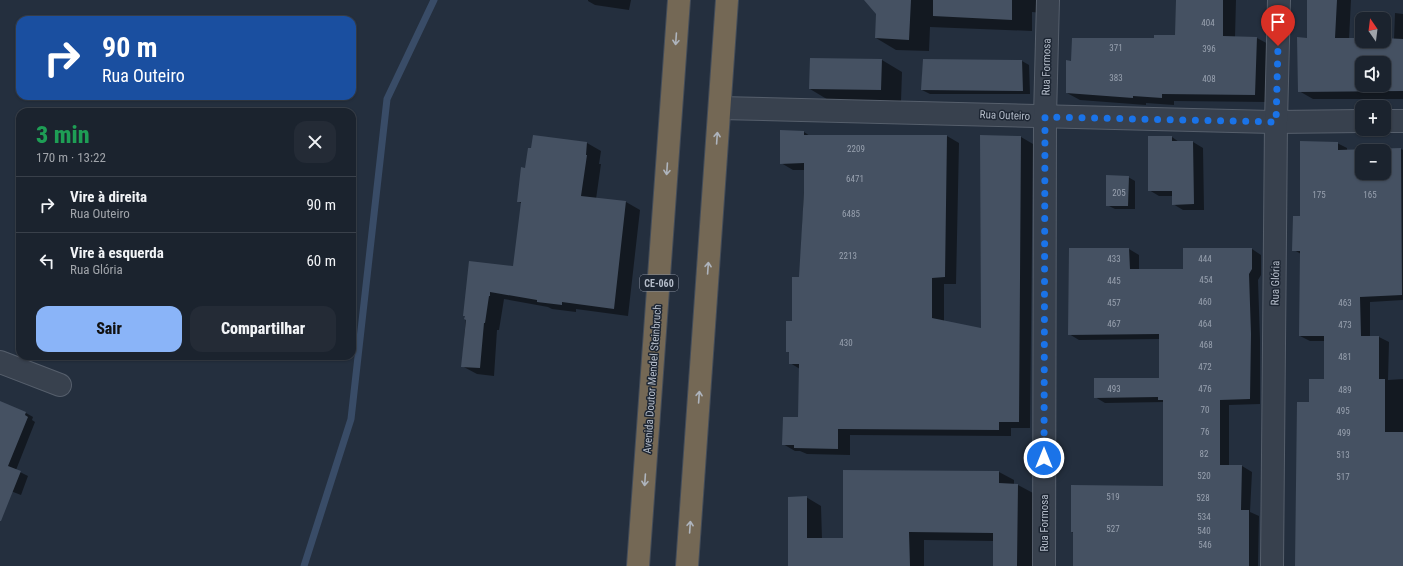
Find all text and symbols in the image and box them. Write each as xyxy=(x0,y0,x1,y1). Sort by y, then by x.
pin xyxy=(1261,5,1295,46)
icon: arrive xyxy=(1267,11,1289,33)
north arrow xyxy=(1355,12,1391,48)
map controls xyxy=(1355,12,1391,180)
house number: 404 xyxy=(1201,18,1215,28)
text: 90 m xyxy=(102,31,158,64)
icon: right xyxy=(36,32,88,84)
one-way arrow xyxy=(673,32,680,45)
street label: Rua Formosa xyxy=(1040,38,1053,96)
house number: 371 xyxy=(1109,43,1123,53)
house number: 396 xyxy=(1202,44,1216,54)
button: sound xyxy=(1355,56,1391,92)
text: Rua Outeiro xyxy=(102,65,185,86)
house number: 383 xyxy=(1109,73,1123,83)
house number: 408 xyxy=(1202,74,1216,84)
button: + xyxy=(1355,100,1391,136)
street label: Rua Outeiro xyxy=(979,108,1031,123)
text: 3 min xyxy=(36,121,90,149)
button: close xyxy=(294,121,336,163)
one-way arrow xyxy=(714,132,721,145)
house number: 2209 xyxy=(847,144,865,154)
button: − xyxy=(1355,144,1391,180)
text: 170 m · 13:22 xyxy=(36,150,106,165)
one-way arrow xyxy=(664,162,671,175)
house number: 6471 xyxy=(846,174,864,184)
text: Vire à direita xyxy=(70,188,147,206)
house number: 205 xyxy=(1112,188,1126,198)
house number: 175 xyxy=(1312,190,1326,200)
house number: 165 xyxy=(1363,190,1377,200)
icon: right xyxy=(36,194,58,216)
text: 90 m xyxy=(306,196,336,214)
text: Rua Outeiro xyxy=(70,206,130,221)
house number: 6485 xyxy=(842,209,860,219)
text: Vire à esquerda xyxy=(70,244,164,262)
icon: left xyxy=(36,250,58,272)
house number: 2213 xyxy=(839,251,857,261)
text: 60 m xyxy=(306,252,336,270)
house number: 433 xyxy=(1107,254,1121,264)
house number: 444 xyxy=(1198,254,1212,264)
street label: Rua Glória xyxy=(1269,261,1282,305)
text: Rua Glória xyxy=(70,262,123,277)
one-way arrow xyxy=(705,262,712,275)
road number: CE-060 xyxy=(640,275,678,291)
house number: 454 xyxy=(1199,275,1213,285)
house number: 445 xyxy=(1107,276,1121,286)
house number: 460 xyxy=(1198,297,1212,307)
house number: 457 xyxy=(1107,298,1121,308)
house number: 463 xyxy=(1338,298,1352,308)
street label: Avenida Doutor Mendel Steinbruch xyxy=(641,304,664,454)
button: Sair xyxy=(36,306,182,352)
button: Compartilhar xyxy=(190,306,336,352)
house number: 467 xyxy=(1107,319,1121,329)
house number: 464 xyxy=(1198,319,1212,329)
house number: 473 xyxy=(1338,320,1352,330)
house number: 430 xyxy=(839,338,853,348)
house number: 468 xyxy=(1199,340,1213,350)
house number: 481 xyxy=(1338,352,1352,362)
house number: 472 xyxy=(1198,362,1212,372)
house number: 493 xyxy=(1107,384,1121,394)
house number: 476 xyxy=(1198,384,1212,394)
house number: 489 xyxy=(1338,385,1352,395)
one-way arrow xyxy=(695,391,702,404)
house number: 70 xyxy=(1201,405,1209,415)
house number: 495 xyxy=(1336,406,1350,416)
house number: 76 xyxy=(1201,427,1209,437)
house number: 499 xyxy=(1337,428,1351,438)
position arrow xyxy=(1023,437,1065,479)
house number: 82 xyxy=(1200,449,1209,459)
house number: 513 xyxy=(1336,450,1350,460)
house number: 520 xyxy=(1197,471,1211,481)
house number: 517 xyxy=(1336,472,1350,482)
one-way arrow xyxy=(641,473,648,486)
house number: 519 xyxy=(1106,492,1120,502)
house number: 528 xyxy=(1196,493,1210,503)
street label: Rua Formosa xyxy=(1038,494,1051,552)
house number: 534 xyxy=(1197,512,1211,522)
one-way arrow xyxy=(686,521,693,534)
house number: 527 xyxy=(1106,524,1120,534)
house number: 540 xyxy=(1197,526,1211,536)
house number: 546 xyxy=(1198,540,1212,550)

